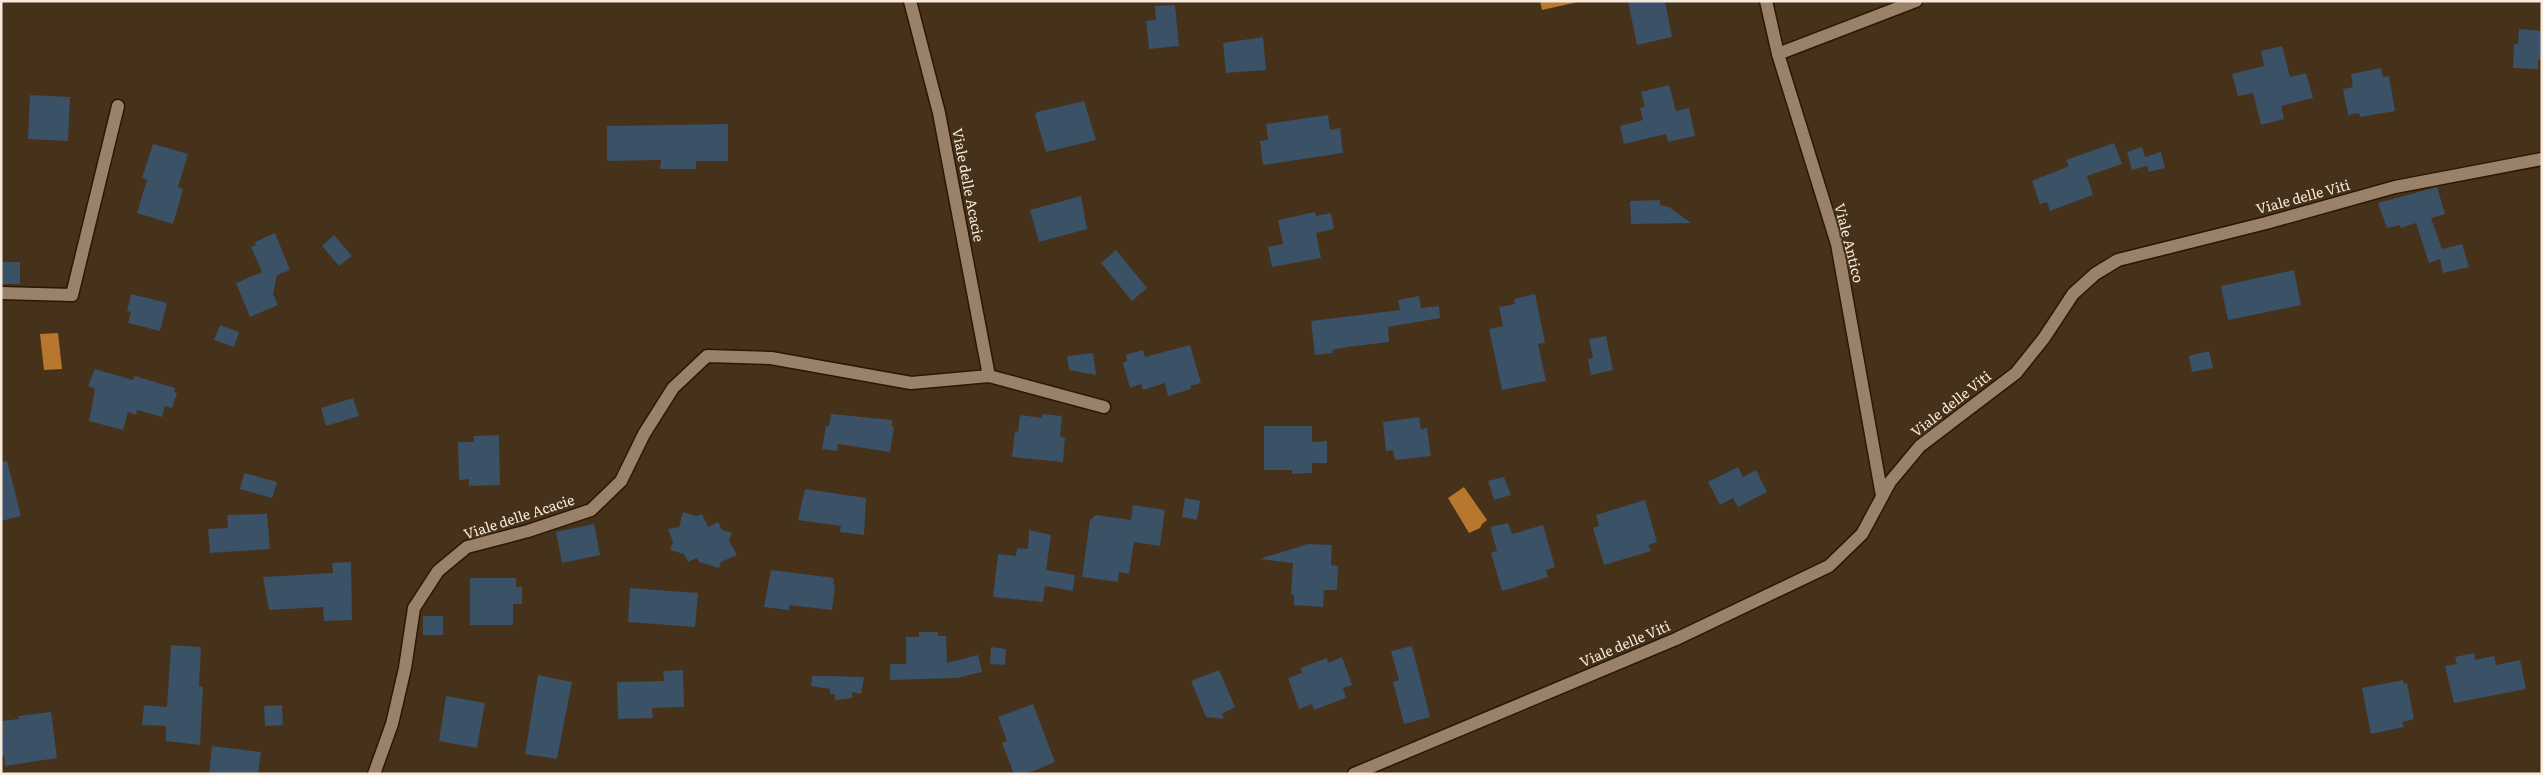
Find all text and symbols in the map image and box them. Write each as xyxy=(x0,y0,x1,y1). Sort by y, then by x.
street label: Viale delle Acacie xyxy=(948,126,990,243)
street label: Viale delle Viti xyxy=(2254,174,2352,218)
street label: Viale Antico xyxy=(1830,201,1870,285)
street label: Viale delle Viti xyxy=(1906,365,1995,441)
street label: Viale delle Acacie xyxy=(461,489,577,543)
street label: Viale delle Viti xyxy=(1576,615,1673,671)

